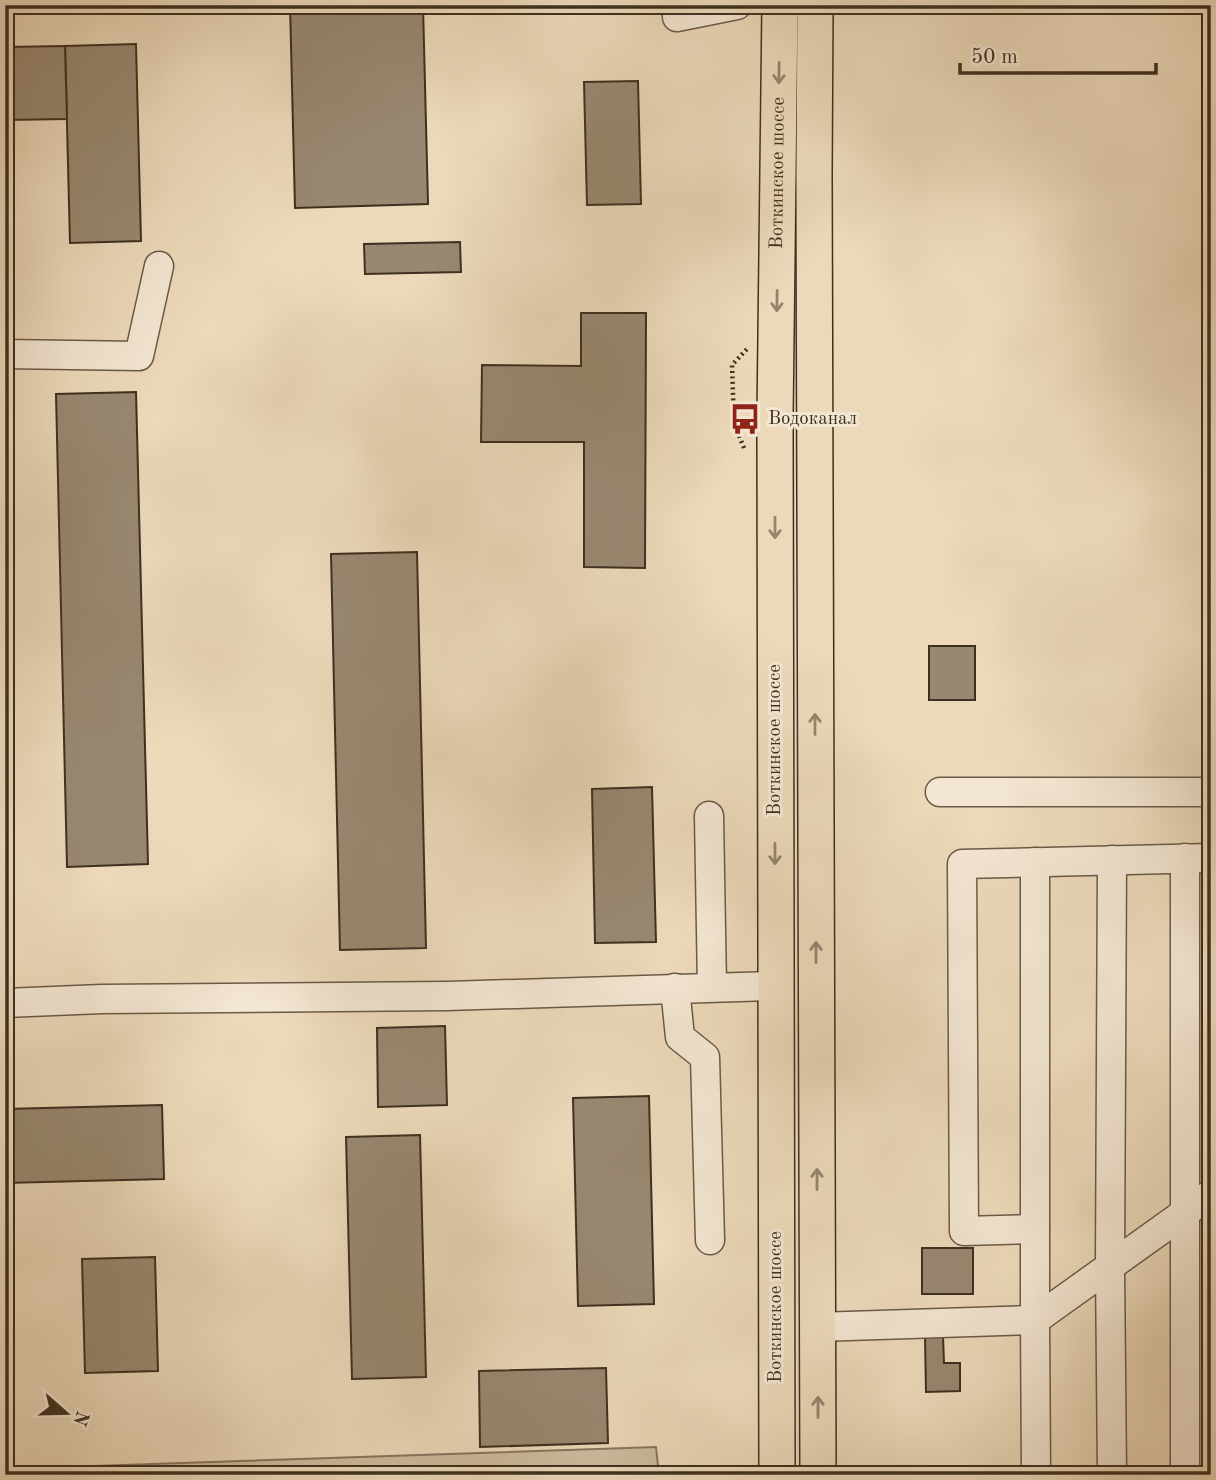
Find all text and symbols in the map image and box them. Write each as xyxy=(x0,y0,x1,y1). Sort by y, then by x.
scale bar xyxy=(960,32,1156,76)
text: 50 m xyxy=(971,47,1018,68)
one-way arrow xyxy=(772,62,786,85)
street label: Воткинское шоссе xyxy=(768,97,788,249)
one-way arrow xyxy=(770,289,783,312)
bus stop icon: Водоканал xyxy=(728,402,762,436)
place label: Водоканал xyxy=(768,410,857,429)
one-way arrow xyxy=(768,517,782,540)
street label: Воткинское шоссе xyxy=(766,664,785,816)
one-way arrow xyxy=(808,713,822,736)
one-way arrow xyxy=(768,842,782,865)
one-way arrow xyxy=(809,940,823,963)
one-way arrow xyxy=(810,1168,824,1191)
street label: Воткинское шоссе xyxy=(767,1231,786,1383)
north arrow xyxy=(32,1378,102,1448)
one-way arrow xyxy=(811,1395,824,1418)
text: N xyxy=(68,1408,91,1428)

